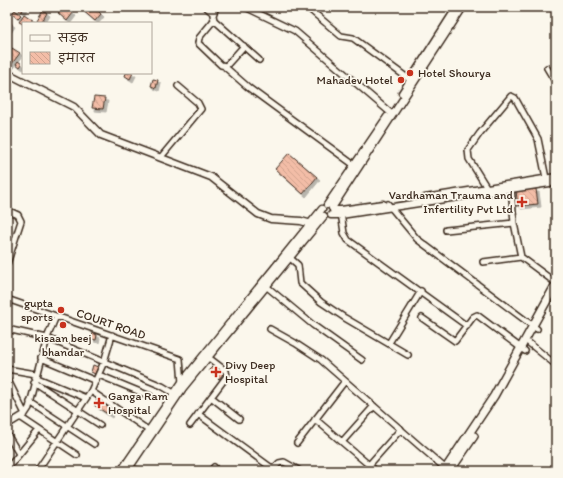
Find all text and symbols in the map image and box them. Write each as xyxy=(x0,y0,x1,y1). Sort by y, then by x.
legend xyxy=(22,22,152,74)
text: सड़क xyxy=(57,31,89,46)
text: इमारत xyxy=(58,51,96,65)
place label: Hotel Shourya xyxy=(418,66,491,80)
marker: Hotel Shourya xyxy=(405,68,415,78)
place label: Mahadev Hotel xyxy=(316,73,394,87)
marker: Mahadev Hotel xyxy=(396,75,406,85)
place label: Vardhaman Trauma and Infertility Pvt Ltd xyxy=(389,188,514,216)
marker: Vardhaman Trauma and Infertility Pvt Ltd xyxy=(516,196,528,208)
place label: gupta sports xyxy=(21,296,53,324)
marker: gupta sports xyxy=(56,305,66,315)
street label: COURT ROAD xyxy=(74,306,148,343)
marker: kisaan beej bhandar xyxy=(58,320,68,330)
place label: kisaan beej bhandar xyxy=(35,331,91,359)
place label: Divy Deep Hospital xyxy=(225,358,275,386)
marker: Divy Deep Hospital xyxy=(210,366,222,378)
place label: Ganga Ram Hospital xyxy=(108,389,168,417)
marker: Ganga Ram Hospital xyxy=(93,397,105,409)

